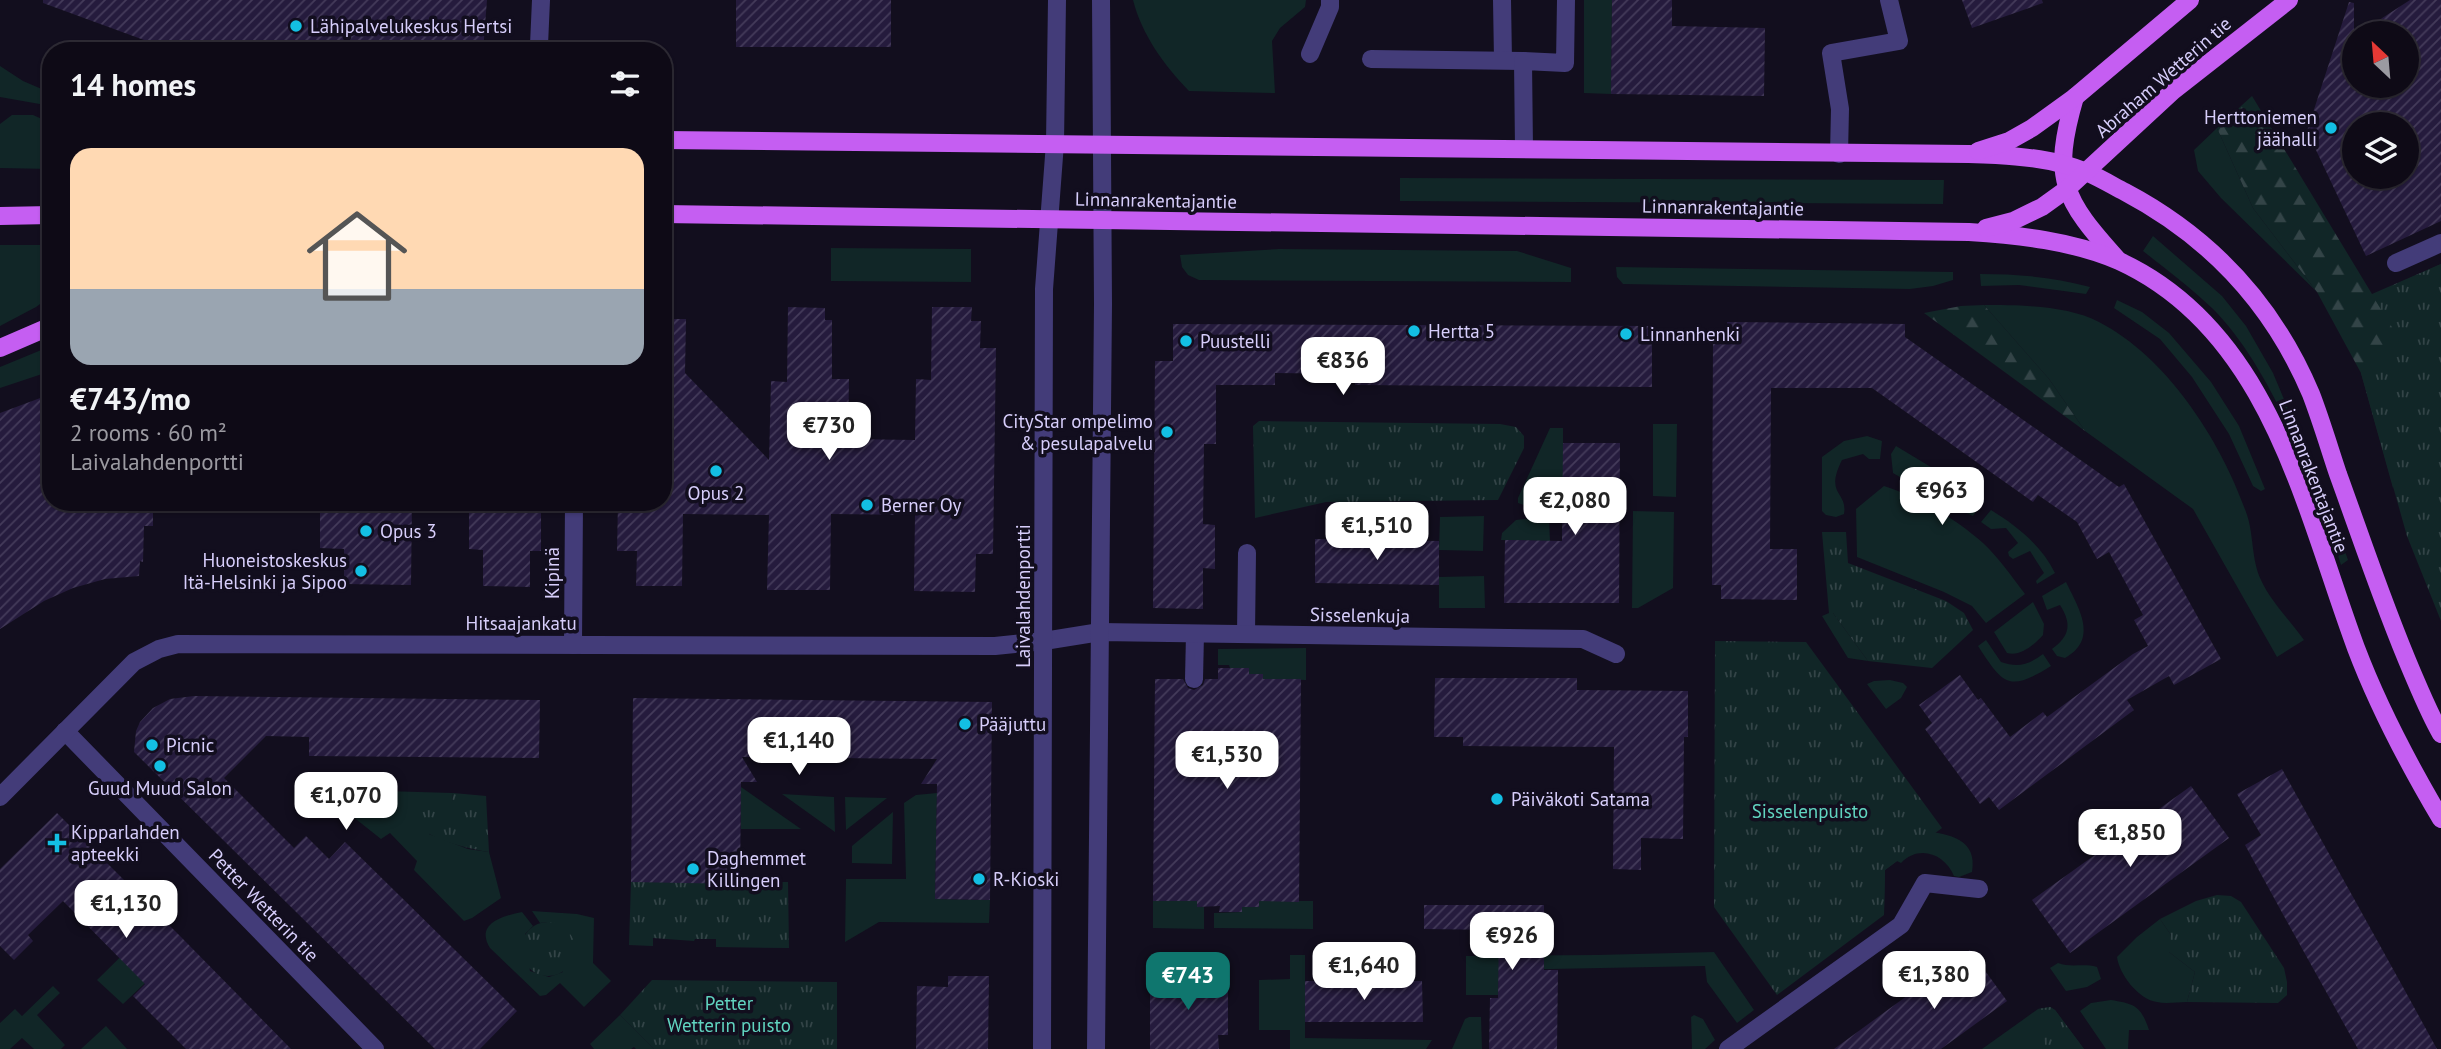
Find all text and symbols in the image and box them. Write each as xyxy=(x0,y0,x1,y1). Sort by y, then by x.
street label: Abraham Wetterin tie xyxy=(2090,11,2236,143)
place label: Lähipalvelukeskus Hertsi xyxy=(310,14,512,38)
marker: Lähipalvelukeskus Hertsi xyxy=(288,18,304,34)
north arrow xyxy=(2342,21,2418,98)
map controls xyxy=(2342,21,2419,189)
text: 14 homes xyxy=(70,65,196,104)
icon: filters xyxy=(606,65,644,103)
place label: Herttoniemen jäähalli xyxy=(2204,105,2317,151)
button: layers xyxy=(2342,112,2419,189)
marker: Herttoniemen jäähalli xyxy=(2323,120,2339,136)
street label: Linnanrakentajantie xyxy=(1075,187,1237,213)
icon: home xyxy=(294,193,420,319)
street label: Linnanrakentajantie xyxy=(1642,194,1804,220)
place label: Hertta 5 xyxy=(1428,319,1495,343)
place label: Linnanhenki xyxy=(1640,322,1740,346)
marker: Hertta 5 xyxy=(1406,323,1422,339)
marker: Linnanhenki xyxy=(1618,326,1634,342)
place label: Puustelli xyxy=(1200,329,1271,353)
marker: Puustelli xyxy=(1178,333,1194,349)
pin: €836 xyxy=(1302,338,1384,397)
text: €836 xyxy=(1317,345,1369,374)
text: €743/mo xyxy=(70,379,191,418)
street label: Linnanrakentajantie xyxy=(2274,396,2354,556)
pin: €730 xyxy=(788,402,870,462)
place label: CityStar ompelimo & pesulapalvelu xyxy=(1002,409,1153,455)
text: €730 xyxy=(803,410,855,439)
text: 2 rooms · 60 m² xyxy=(70,418,227,447)
marker: CityStar ompelimo & pesulapalvelu xyxy=(1159,424,1175,440)
text: Laivalahdenportti xyxy=(70,447,244,476)
marker: Opus 2 xyxy=(708,463,724,479)
pin: €963 xyxy=(1901,468,1983,527)
text: €963 xyxy=(1916,475,1968,504)
pin: €2,080 xyxy=(1518,477,1632,537)
place label: Opus 2 xyxy=(688,481,744,505)
text: €2,080 xyxy=(1539,485,1611,514)
place label: Berner Oy xyxy=(881,493,961,517)
marker: Berner Oy xyxy=(859,497,875,513)
pin: €1,510 xyxy=(1320,503,1434,562)
text: €1,510 xyxy=(1341,510,1413,539)
place label: Opus 3 xyxy=(380,519,437,543)
marker: Opus 3 xyxy=(358,523,374,539)
street label: Laivalahdenportti xyxy=(1011,524,1035,668)
street label: Kipinä xyxy=(540,547,564,599)
place label: Huoneistoskeskus Itä-Helsinki ja Sipoo xyxy=(183,548,347,594)
marker: Huoneistoskeskus Itä-Helsinki ja Sipoo xyxy=(353,563,369,579)
street label: Sisselenkuja xyxy=(1310,602,1410,628)
street label: Hitsaajankatu xyxy=(465,611,577,635)
place label: Pääjuttu xyxy=(979,712,1046,736)
marker: Pääjuttu xyxy=(957,716,973,732)
pin: €1,140 xyxy=(742,718,856,777)
text: €1,140 xyxy=(763,725,835,754)
pin: €1,530 xyxy=(1170,732,1284,791)
place label: Picnic xyxy=(166,733,214,757)
marker: Picnic xyxy=(144,737,160,753)
text: €1,530 xyxy=(1191,739,1263,768)
marker: Guud Muud Salon xyxy=(152,758,168,774)
pin: €1,070 xyxy=(289,772,403,832)
place label: Guud Muud Salon xyxy=(88,776,232,800)
text: €1,070 xyxy=(310,780,382,809)
place label: Päiväkoti Satama xyxy=(1511,787,1650,811)
marker: Päiväkoti Satama xyxy=(1489,791,1505,807)
park label: Sisselenpuisto xyxy=(1752,799,1868,823)
pin: €1,850 xyxy=(2073,810,2187,869)
text: €1,850 xyxy=(2094,817,2166,846)
place label: Kipparlahden apteekki xyxy=(71,820,180,866)
marker: Kipparlahden apteekki xyxy=(49,835,65,851)
street label: Petter Wetterin tie xyxy=(204,843,324,967)
place label: Daghemmet Killingen xyxy=(707,846,807,892)
marker: Daghemmet Killingen xyxy=(685,861,701,877)
place label: R-Kioski xyxy=(993,867,1059,891)
marker: R-Kioski xyxy=(971,871,987,887)
pin: €1,130 xyxy=(69,880,183,940)
text: €1,130 xyxy=(90,888,162,917)
pin: €926 xyxy=(1471,912,1553,972)
text: €926 xyxy=(1486,920,1538,949)
pin: €1,640 xyxy=(1307,942,1421,1002)
text: €1,640 xyxy=(1328,950,1400,979)
pin: €1,380 xyxy=(1877,951,1991,1011)
pin: €743 xyxy=(1147,953,1229,1012)
text: €1,380 xyxy=(1898,959,1970,988)
text: €743 xyxy=(1162,960,1214,989)
park label: Petter Wetterin puisto xyxy=(667,991,791,1037)

